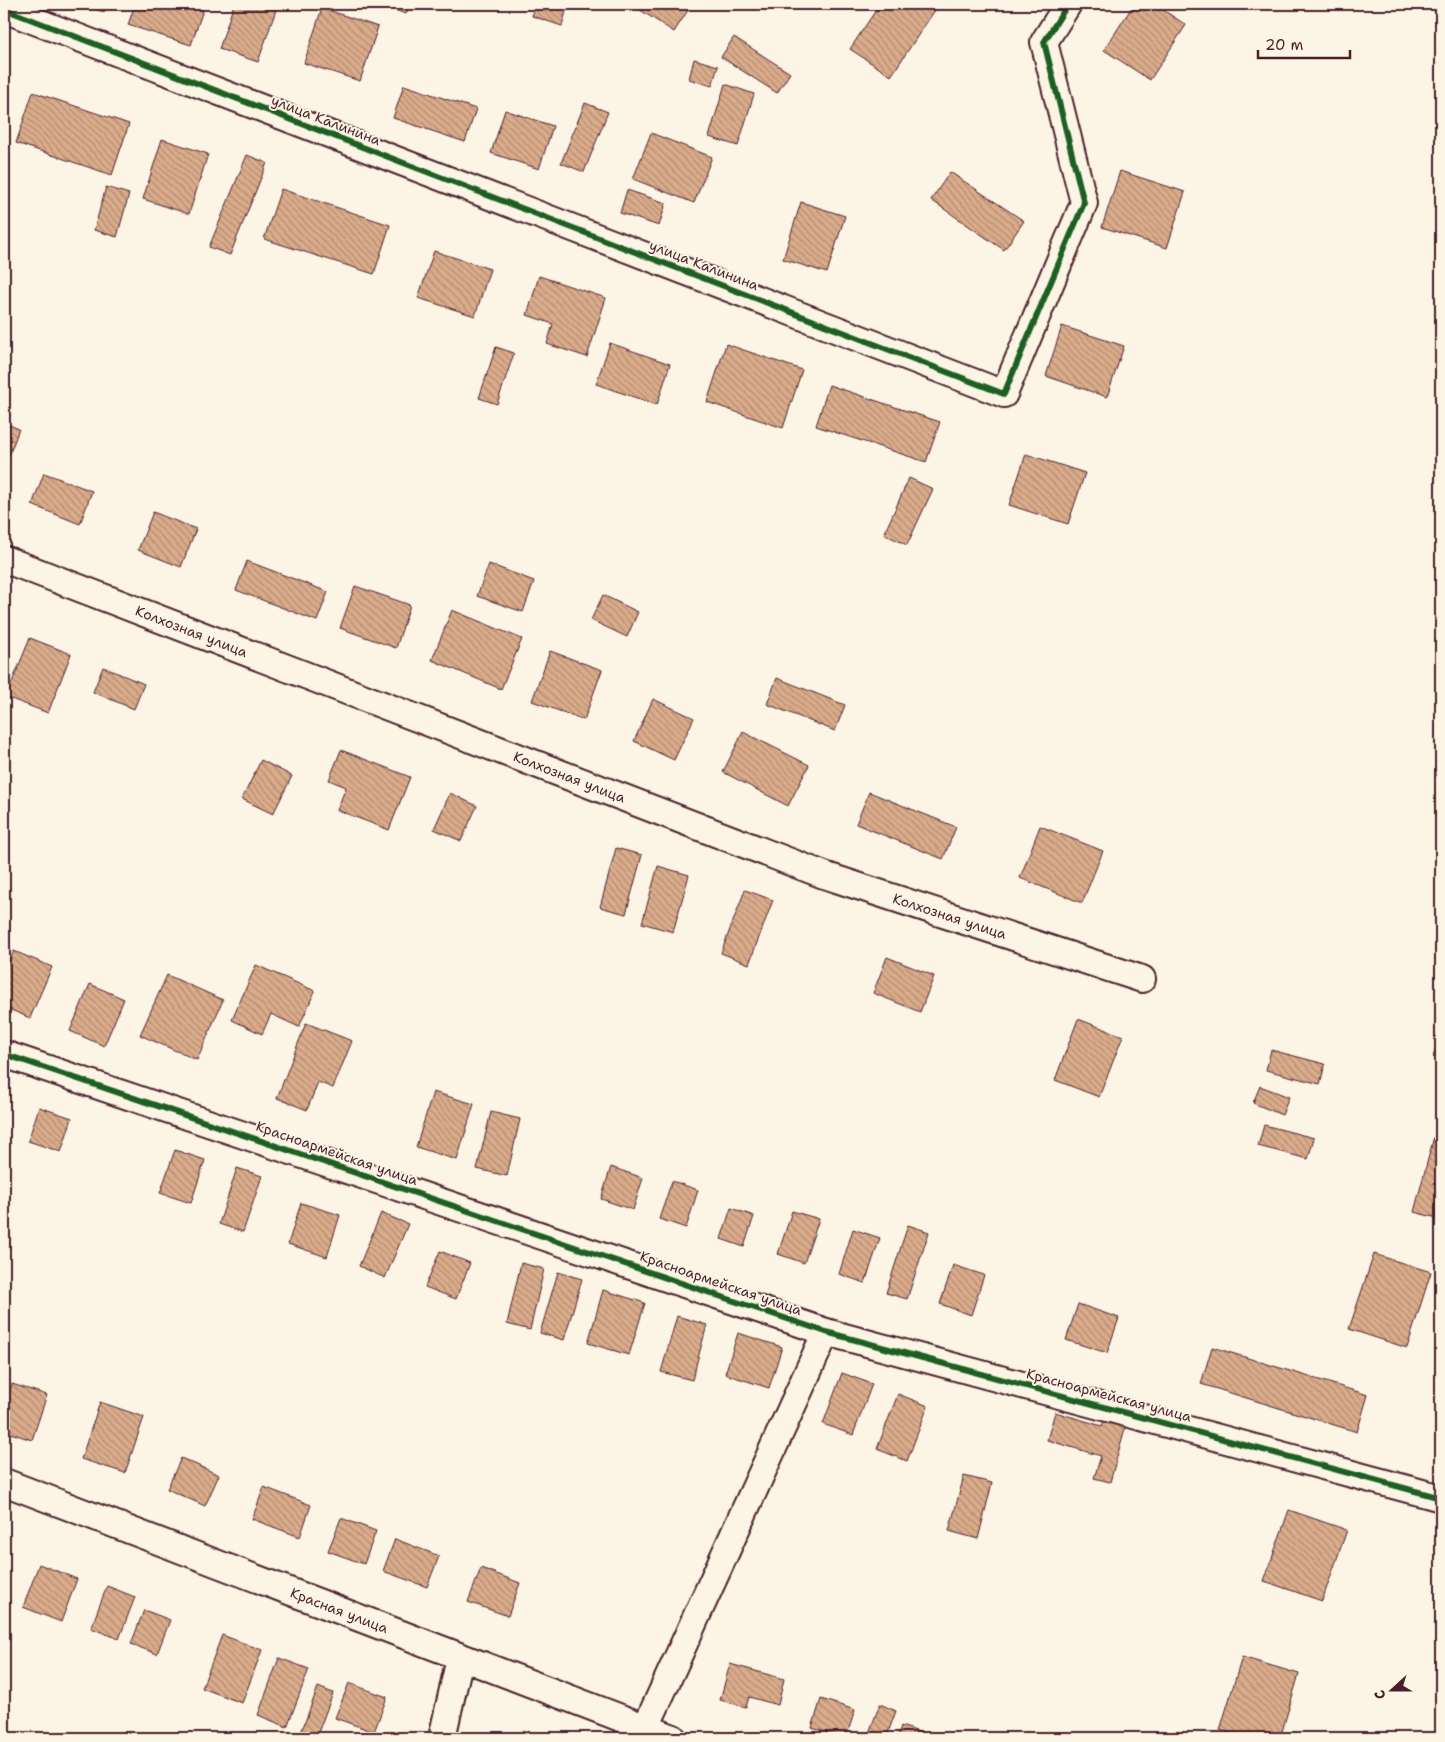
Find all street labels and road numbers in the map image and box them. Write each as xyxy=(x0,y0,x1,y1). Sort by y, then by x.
street label: улица Калинина xyxy=(269,91,383,149)
street label: улица Калинина xyxy=(647,236,761,294)
street label: Колхозная улица xyxy=(133,602,250,661)
street label: Колхозная улица xyxy=(511,747,628,807)
street label: Колхозная улица xyxy=(890,889,1009,943)
street label: Красноармейская улица xyxy=(254,1117,421,1189)
street label: Красноармейская улица xyxy=(638,1247,805,1319)
street label: Красноармейская улица xyxy=(1024,1364,1194,1426)
street label: Красная улица xyxy=(288,1583,391,1637)

